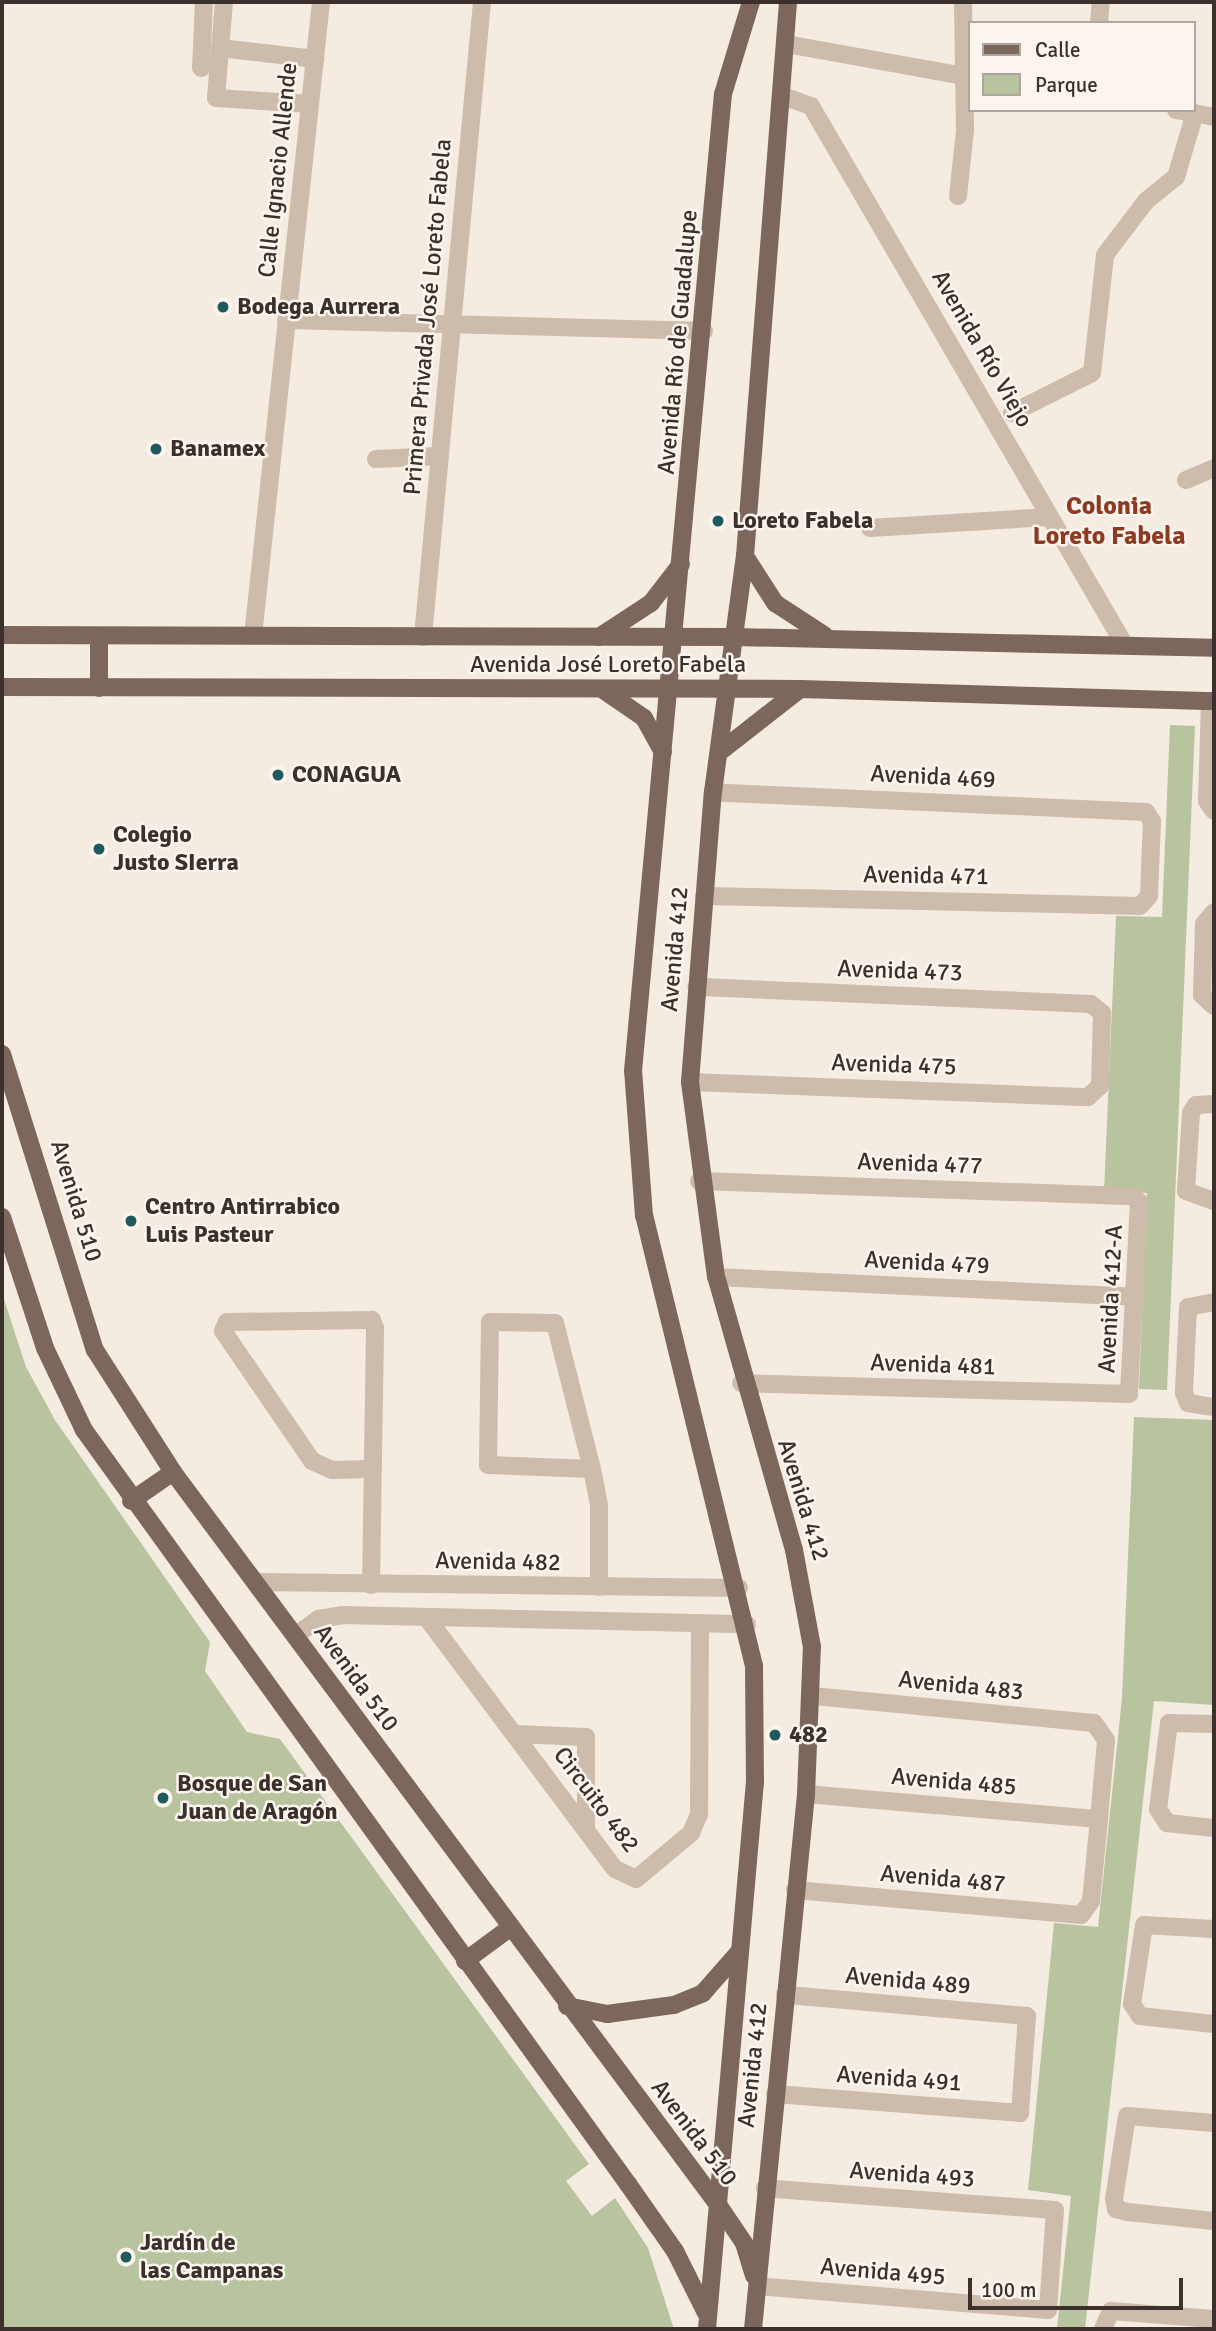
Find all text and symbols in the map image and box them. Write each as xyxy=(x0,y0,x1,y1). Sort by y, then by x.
legend xyxy=(968,21,1195,112)
text: Calle xyxy=(1035,37,1081,63)
street label: Calle Ignacio Allende xyxy=(252,61,304,279)
text: Parque xyxy=(1035,72,1098,98)
street label: Primera Privada José Loreto Fabela xyxy=(398,138,458,496)
street label: Avenida Río de Guadalupe xyxy=(652,208,704,476)
street label: Avenida Río Viejo xyxy=(925,265,1039,433)
place label: Bodega Aurrera xyxy=(237,293,400,321)
marker: Bodega Aurrera xyxy=(215,299,231,315)
place label: Banamex xyxy=(170,435,265,463)
marker: Banamex xyxy=(148,441,164,457)
district label: Colonia Loreto Fabela xyxy=(1032,491,1186,552)
place label: Loreto Fabela xyxy=(732,507,873,535)
marker: Loreto Fabela xyxy=(710,513,726,529)
street label: Avenida José Loreto Fabela xyxy=(470,651,746,679)
street label: Avenida 469 xyxy=(870,759,996,795)
place label: CONAGUA xyxy=(292,761,401,789)
marker: CONAGUA xyxy=(270,767,286,783)
place label: Colegio Justo SIerra xyxy=(113,821,239,877)
marker: Colegio Justo SIerra xyxy=(91,841,107,857)
street label: Avenida 471 xyxy=(863,861,989,891)
street label: Avenida 412 xyxy=(655,885,695,1013)
street label: Avenida 473 xyxy=(837,954,963,988)
street label: Avenida 475 xyxy=(831,1048,957,1082)
street label: Avenida 510 xyxy=(44,1137,108,1265)
street label: Avenida 477 xyxy=(857,1147,983,1181)
place label: Centro Antirrabico Luis Pasteur xyxy=(145,1193,340,1249)
marker: Centro Antirrabico Luis Pasteur xyxy=(123,1213,139,1229)
street label: Avenida 412-A xyxy=(1093,1224,1129,1374)
street label: Avenida 479 xyxy=(864,1245,990,1281)
street label: Avenida 481 xyxy=(870,1348,996,1382)
street label: Avenida 412 xyxy=(771,1436,835,1564)
street label: Avenida 482 xyxy=(435,1547,561,1577)
street label: Avenida 510 xyxy=(307,1619,405,1737)
street label: Avenida 483 xyxy=(897,1665,1025,1707)
place label: 482 xyxy=(789,1721,828,1749)
marker: 482 xyxy=(767,1727,783,1743)
street label: Circuito 482 xyxy=(547,1741,645,1859)
street label: Avenida 485 xyxy=(890,1762,1018,1802)
place label: Bosque de San Juan de Aragón xyxy=(177,1770,338,1826)
marker: Bosque de San Juan de Aragón xyxy=(155,1790,171,1806)
street label: Avenida 487 xyxy=(879,1859,1007,1899)
street label: Avenida 489 xyxy=(844,1961,972,2001)
street label: Avenida 412 xyxy=(732,2001,774,2129)
street label: Avenida 491 xyxy=(835,2060,963,2098)
street label: Avenida 510 xyxy=(645,2074,743,2192)
street label: Avenida 493 xyxy=(848,2156,976,2194)
place label: Jardín de las Campanas xyxy=(140,2229,283,2285)
marker: Jardín de las Campanas xyxy=(118,2249,134,2265)
street label: Avenida 495 xyxy=(819,2252,947,2292)
scale bar xyxy=(971,2264,1186,2308)
text: 100 m xyxy=(981,2277,1036,2303)

